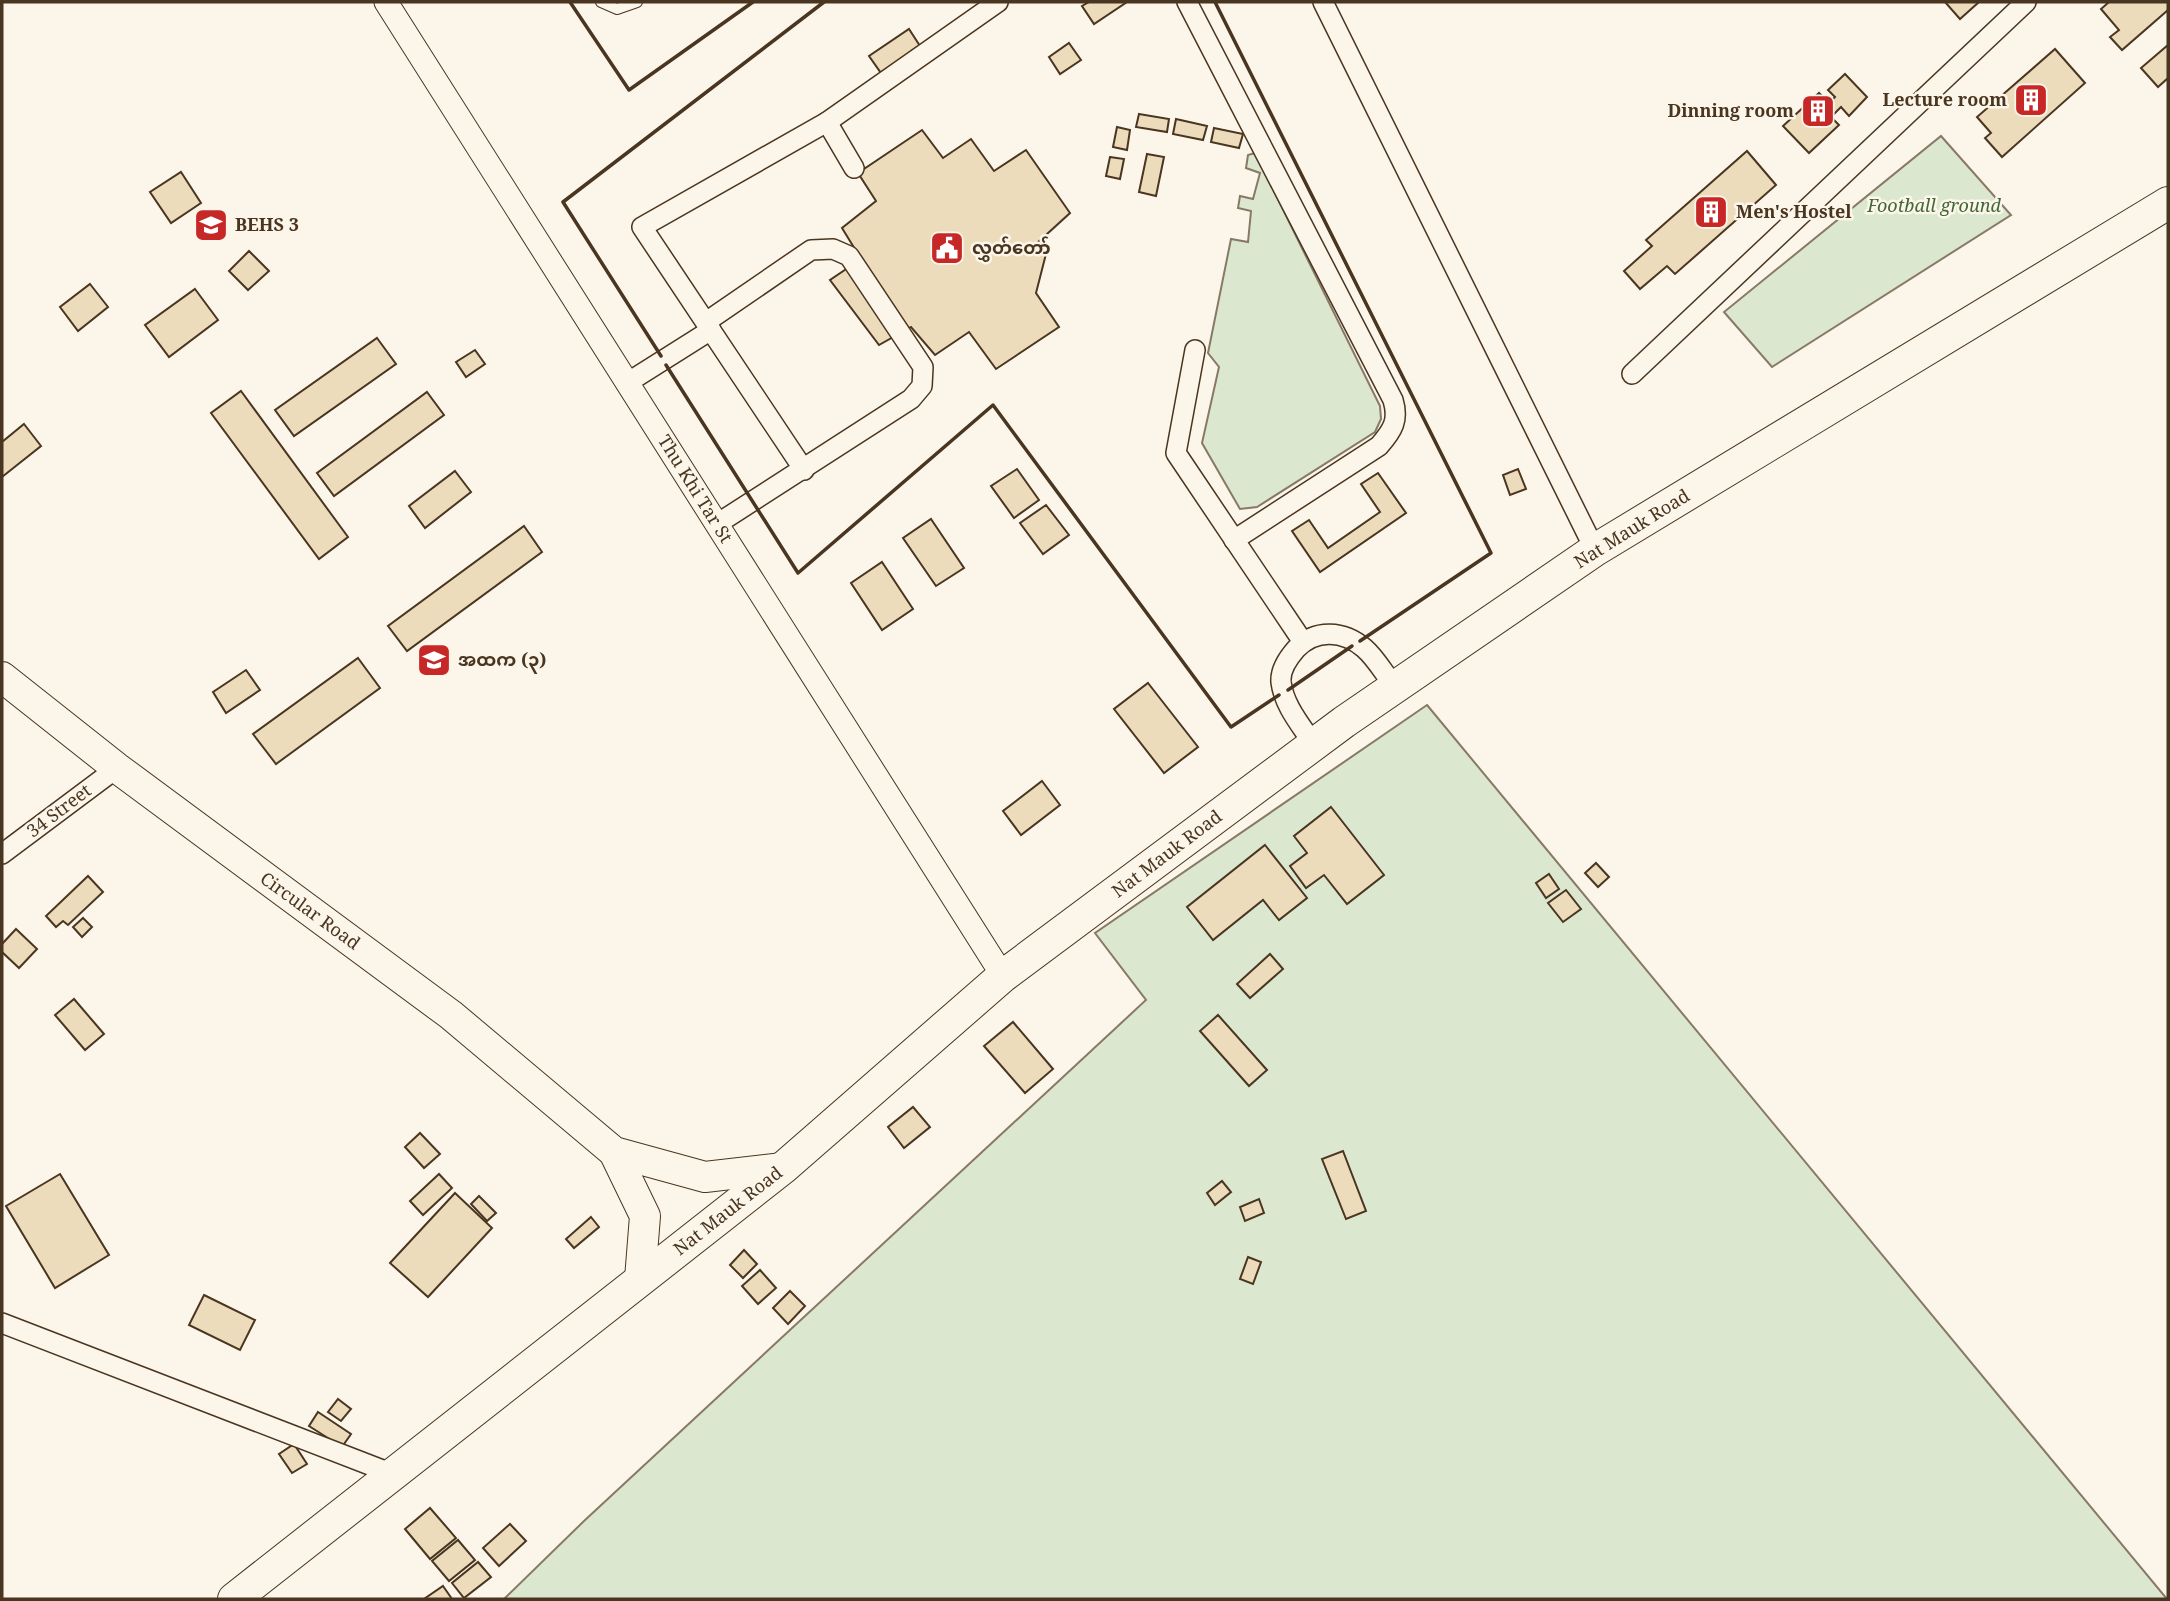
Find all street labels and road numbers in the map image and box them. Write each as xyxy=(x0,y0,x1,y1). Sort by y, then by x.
street label: Thu Khi Tar St xyxy=(653,430,739,547)
street label: Nat Mauk Road xyxy=(1569,483,1694,573)
street label: 34 Street xyxy=(21,778,96,842)
street label: Nat Mauk Road xyxy=(1106,804,1226,902)
street label: Circular Road xyxy=(256,866,365,955)
street label: Nat Mauk Road xyxy=(668,1160,787,1260)

